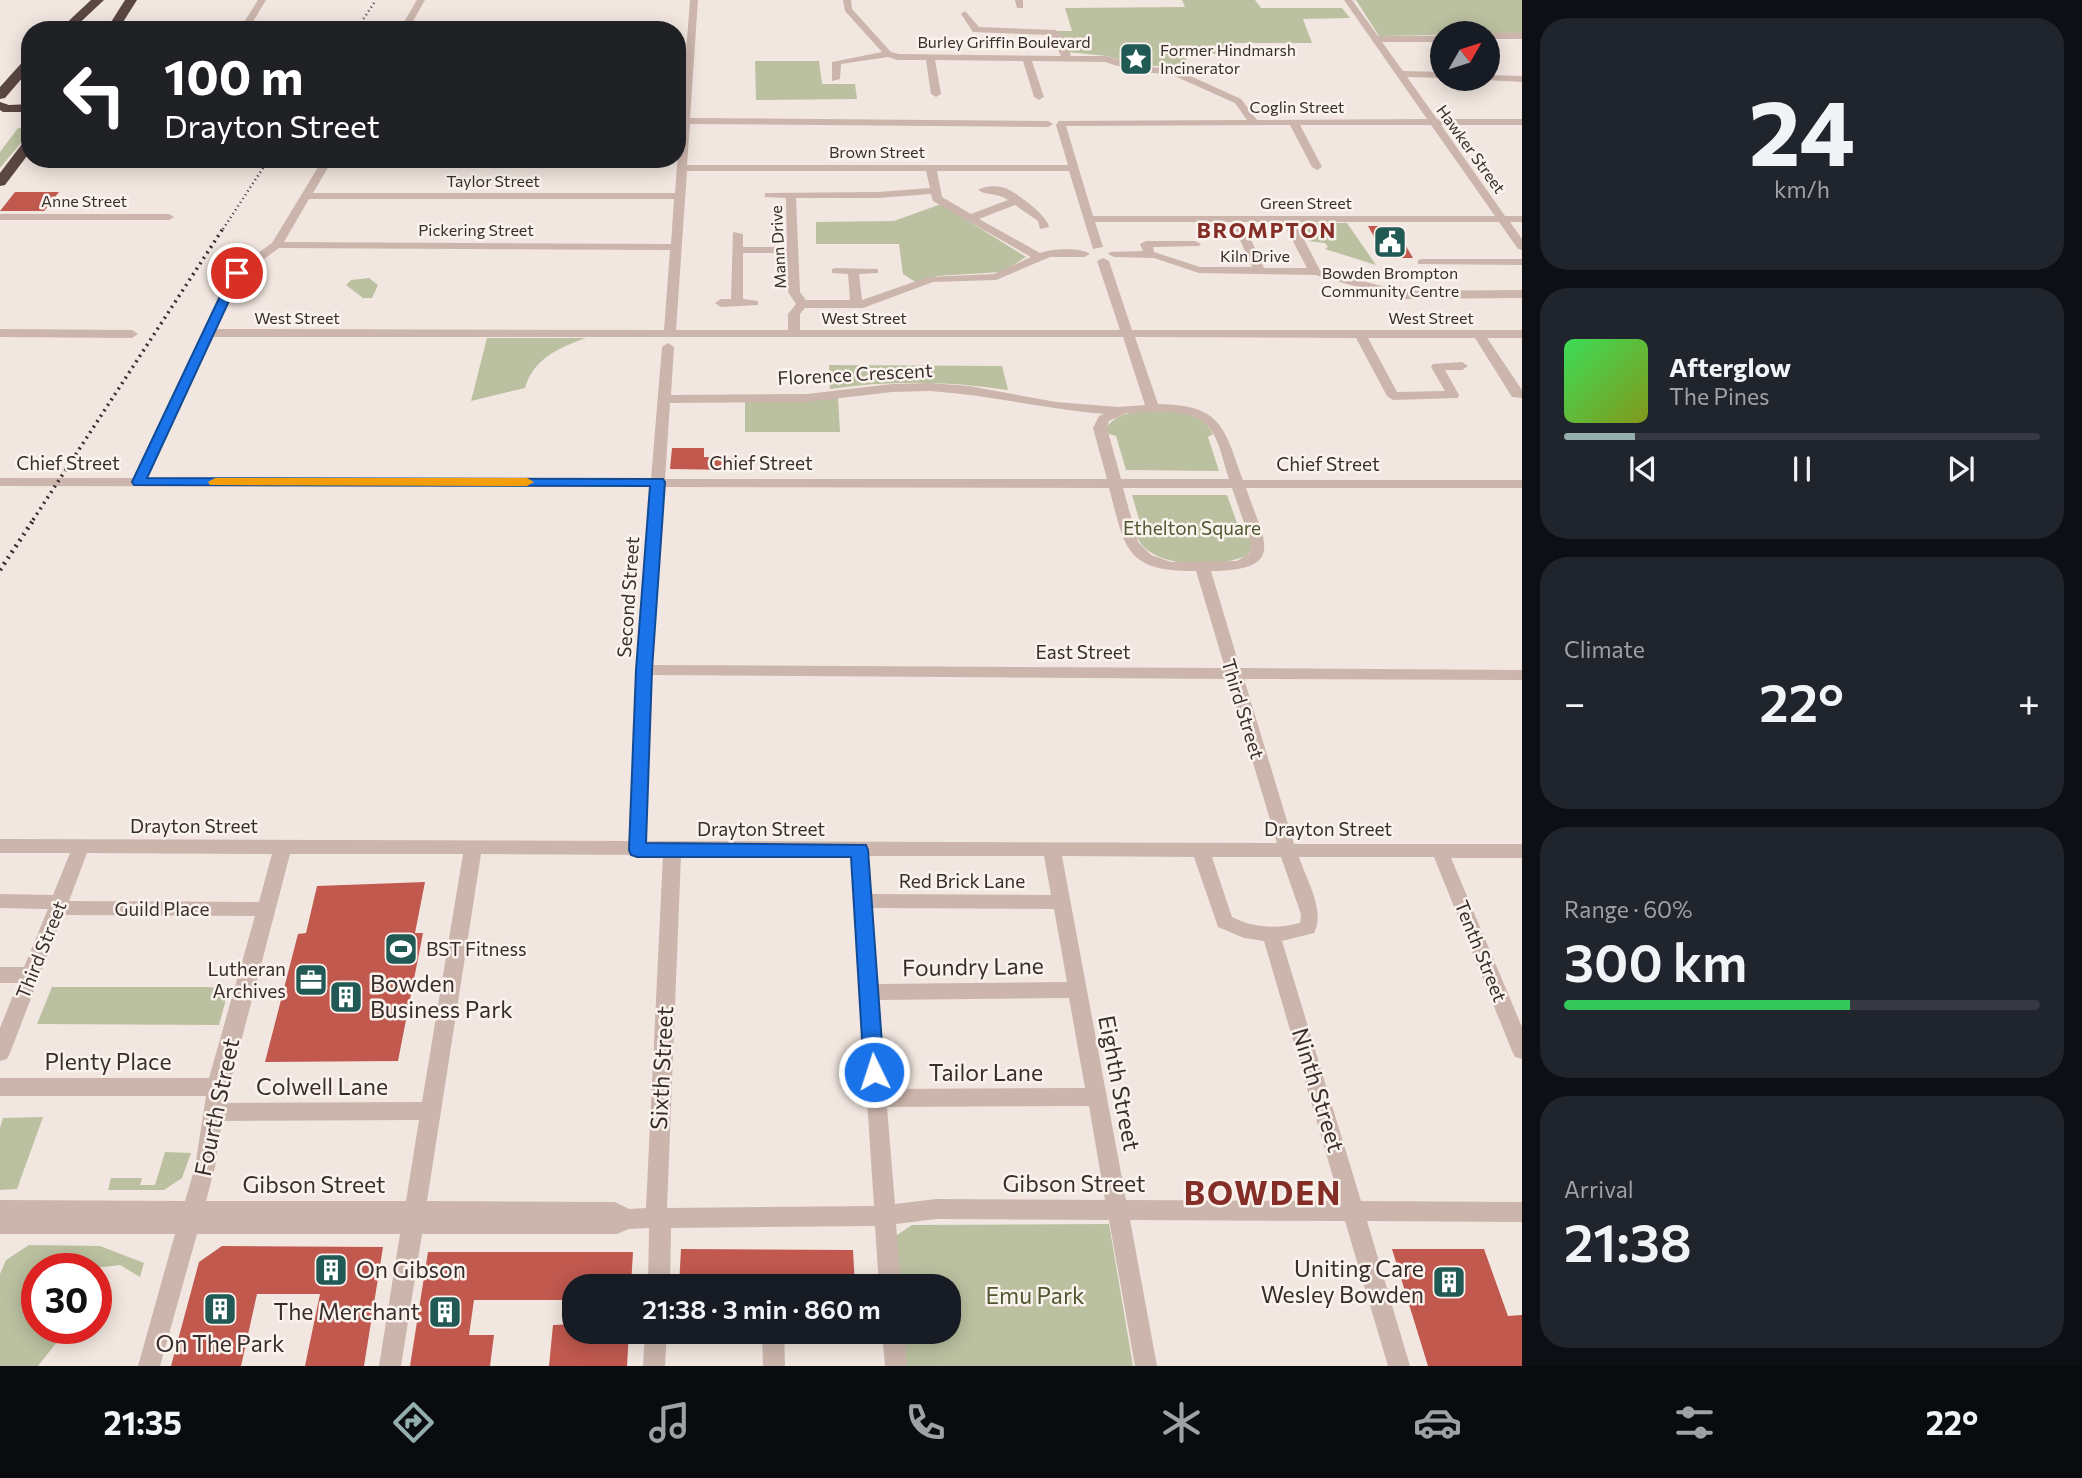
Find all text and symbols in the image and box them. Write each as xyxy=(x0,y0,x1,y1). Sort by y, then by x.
north arrow xyxy=(1430,21,1500,91)
map controls xyxy=(1430,21,1500,91)
street label: Burley Griffin Boulevard xyxy=(917,32,1091,51)
place icon: Former Hindmarsh Incinerator xyxy=(1117,40,1155,78)
place label: Former Hindmarsh Incinerator xyxy=(1160,40,1296,77)
text: 100 m xyxy=(164,45,303,105)
icon: left xyxy=(49,49,140,140)
text: 24 xyxy=(1749,73,1855,185)
street label: Coglin Street xyxy=(1250,97,1345,116)
street label: Hawker Street xyxy=(1433,101,1510,197)
text: Drayton Street xyxy=(164,105,380,145)
street label: Brown Street xyxy=(829,142,925,161)
street label: Taylor Street xyxy=(446,171,540,190)
text: km/h xyxy=(1774,175,1830,203)
street label: Anne Street xyxy=(41,191,127,210)
street label: Green Street xyxy=(1260,193,1353,212)
street label: Mann Drive xyxy=(766,205,789,289)
district label: BROMPTON xyxy=(1197,217,1337,242)
street label: Pickering Street xyxy=(418,220,534,239)
public building icon: Bowden Brompton Community Centre xyxy=(1371,223,1409,261)
pin xyxy=(207,243,267,303)
street label: Kiln Drive xyxy=(1220,246,1290,265)
icon: arrive xyxy=(218,254,256,292)
place label: Bowden Brompton Community Centre xyxy=(1321,263,1459,300)
street label: West Street xyxy=(254,308,340,327)
street label: West Street xyxy=(821,308,907,327)
street label: West Street xyxy=(1388,308,1474,327)
text: Afterglow xyxy=(1669,351,1791,382)
street label: Florence Crescent xyxy=(777,358,933,389)
text: The Pines xyxy=(1669,382,1770,410)
icon: previous xyxy=(1624,450,1662,488)
icon: pause xyxy=(1783,450,1821,488)
icon: next xyxy=(1942,450,1980,488)
street label: Chief Street xyxy=(16,451,120,474)
street label: Chief Street xyxy=(709,451,813,474)
street label: Chief Street xyxy=(1276,452,1380,475)
park label: Ethelton Square xyxy=(1123,516,1261,539)
street label: Second Street xyxy=(612,536,643,658)
text: Climate xyxy=(1564,635,1645,663)
street label: East Street xyxy=(1036,640,1131,663)
street label: Third Street xyxy=(1217,656,1270,762)
text: 22° xyxy=(1759,669,1844,733)
text: − xyxy=(1564,678,1586,725)
text: + xyxy=(2018,678,2040,725)
street label: Drayton Street xyxy=(130,814,258,837)
street label: Drayton Street xyxy=(697,817,825,840)
street label: Drayton Street xyxy=(1264,817,1392,840)
street label: Red Brick Lane xyxy=(899,869,1025,892)
text: Range · 60% xyxy=(1564,895,1692,923)
street label: Third Street xyxy=(10,897,71,1002)
street label: Guild Place xyxy=(115,897,209,920)
street label: Tenth Street xyxy=(1451,897,1512,1005)
text: 300 km xyxy=(1564,929,1747,993)
sports icon: BST Fitness xyxy=(382,930,420,968)
place label: BST Fitness xyxy=(426,937,527,960)
street label: Foundry Lane xyxy=(902,951,1044,981)
place label: Lutheran Archives xyxy=(208,957,286,1002)
office icon: Lutheran Archives xyxy=(292,961,330,999)
place label: Bowden Business Park xyxy=(370,969,513,1023)
building icon: Bowden Business Park xyxy=(327,978,365,1016)
street label: Sixth Street xyxy=(644,1005,678,1130)
street label: Eighth Street xyxy=(1093,1013,1147,1153)
street label: Ninth Street xyxy=(1287,1024,1351,1155)
street label: Fourth Street xyxy=(188,1035,244,1178)
position arrow xyxy=(837,1035,911,1109)
street label: Plenty Place xyxy=(44,1047,172,1075)
street label: Tailor Lane xyxy=(929,1058,1043,1086)
street label: Colwell Lane xyxy=(256,1072,388,1100)
street label: Gibson Street xyxy=(1003,1169,1145,1197)
street label: Gibson Street xyxy=(243,1170,385,1198)
district label: BOWDEN xyxy=(1184,1172,1342,1212)
text: Arrival xyxy=(1564,1175,1634,1203)
text: 21:38 xyxy=(1564,1209,1692,1273)
building icon: On Gibson xyxy=(312,1251,350,1289)
speed limit sign: 30 xyxy=(21,1253,112,1344)
place label: Uniting Care Wesley Bowden xyxy=(1261,1254,1424,1308)
place label: On Gibson xyxy=(356,1255,466,1283)
building icon: Uniting Care Wesley Bowden xyxy=(1430,1263,1468,1301)
park label: Emu Park xyxy=(985,1281,1085,1309)
building icon: On The Park xyxy=(201,1290,239,1328)
building icon: The Merchant xyxy=(426,1293,464,1331)
text: 21:38 · 3 min · 860 m xyxy=(642,1293,881,1324)
place label: The Merchant xyxy=(273,1297,420,1325)
place label: On The Park xyxy=(156,1329,285,1357)
icon: directions xyxy=(389,1398,438,1447)
icon: music xyxy=(645,1398,694,1447)
icon: phone xyxy=(901,1398,950,1447)
icon: climate xyxy=(1157,1398,1206,1447)
icon: car xyxy=(1413,1398,1462,1447)
icon: filters xyxy=(1670,1398,1719,1447)
text: 21:35 xyxy=(104,1402,182,1442)
text: 22° xyxy=(1926,1402,1978,1442)

